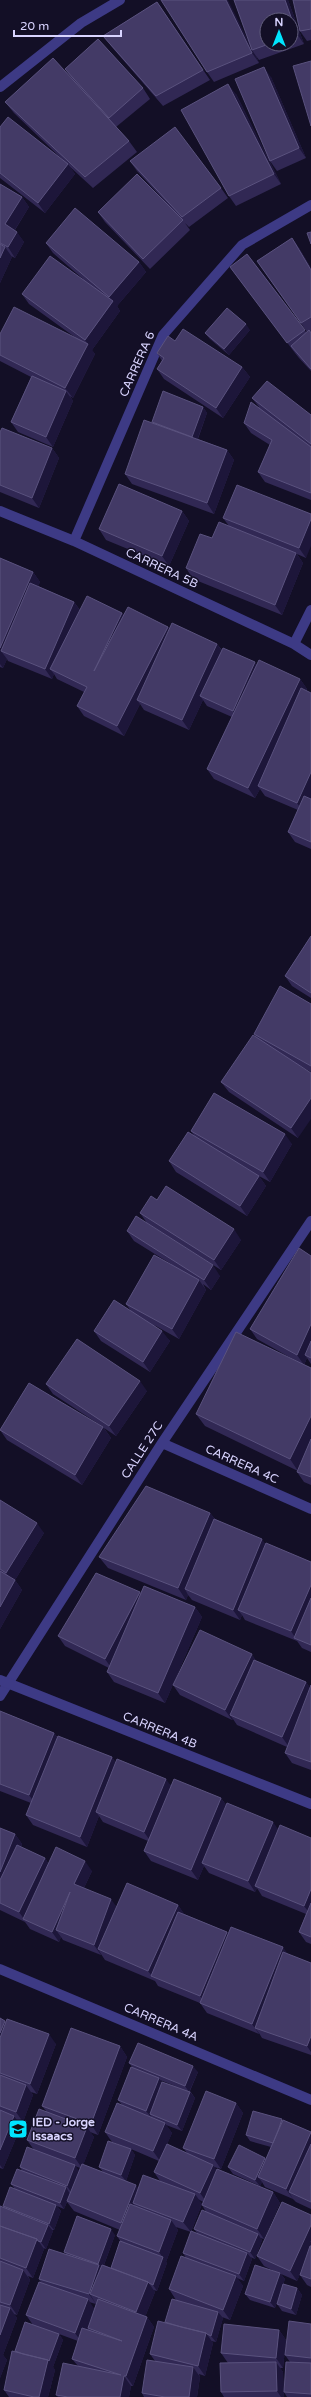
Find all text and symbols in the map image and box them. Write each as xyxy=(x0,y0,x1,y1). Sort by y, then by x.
scale bar xyxy=(14,12,121,38)
north arrow xyxy=(259,12,299,52)
text: N xyxy=(275,16,283,29)
text: 20 m xyxy=(20,19,49,33)
street label: CARRERA 6 xyxy=(116,329,158,399)
street label: CARRERA 5B xyxy=(123,545,201,591)
street label: CALLE 27C xyxy=(118,1419,166,1481)
street label: CARRERA 4C xyxy=(203,1442,281,1486)
street label: CARRERA 4B xyxy=(121,1709,199,1751)
street label: CARRERA 4A xyxy=(122,2000,200,2044)
place label: IED - Jorge Issaacs xyxy=(32,2115,95,2143)
school or university icon: IED - Jorge Issaacs xyxy=(7,2118,29,2140)

